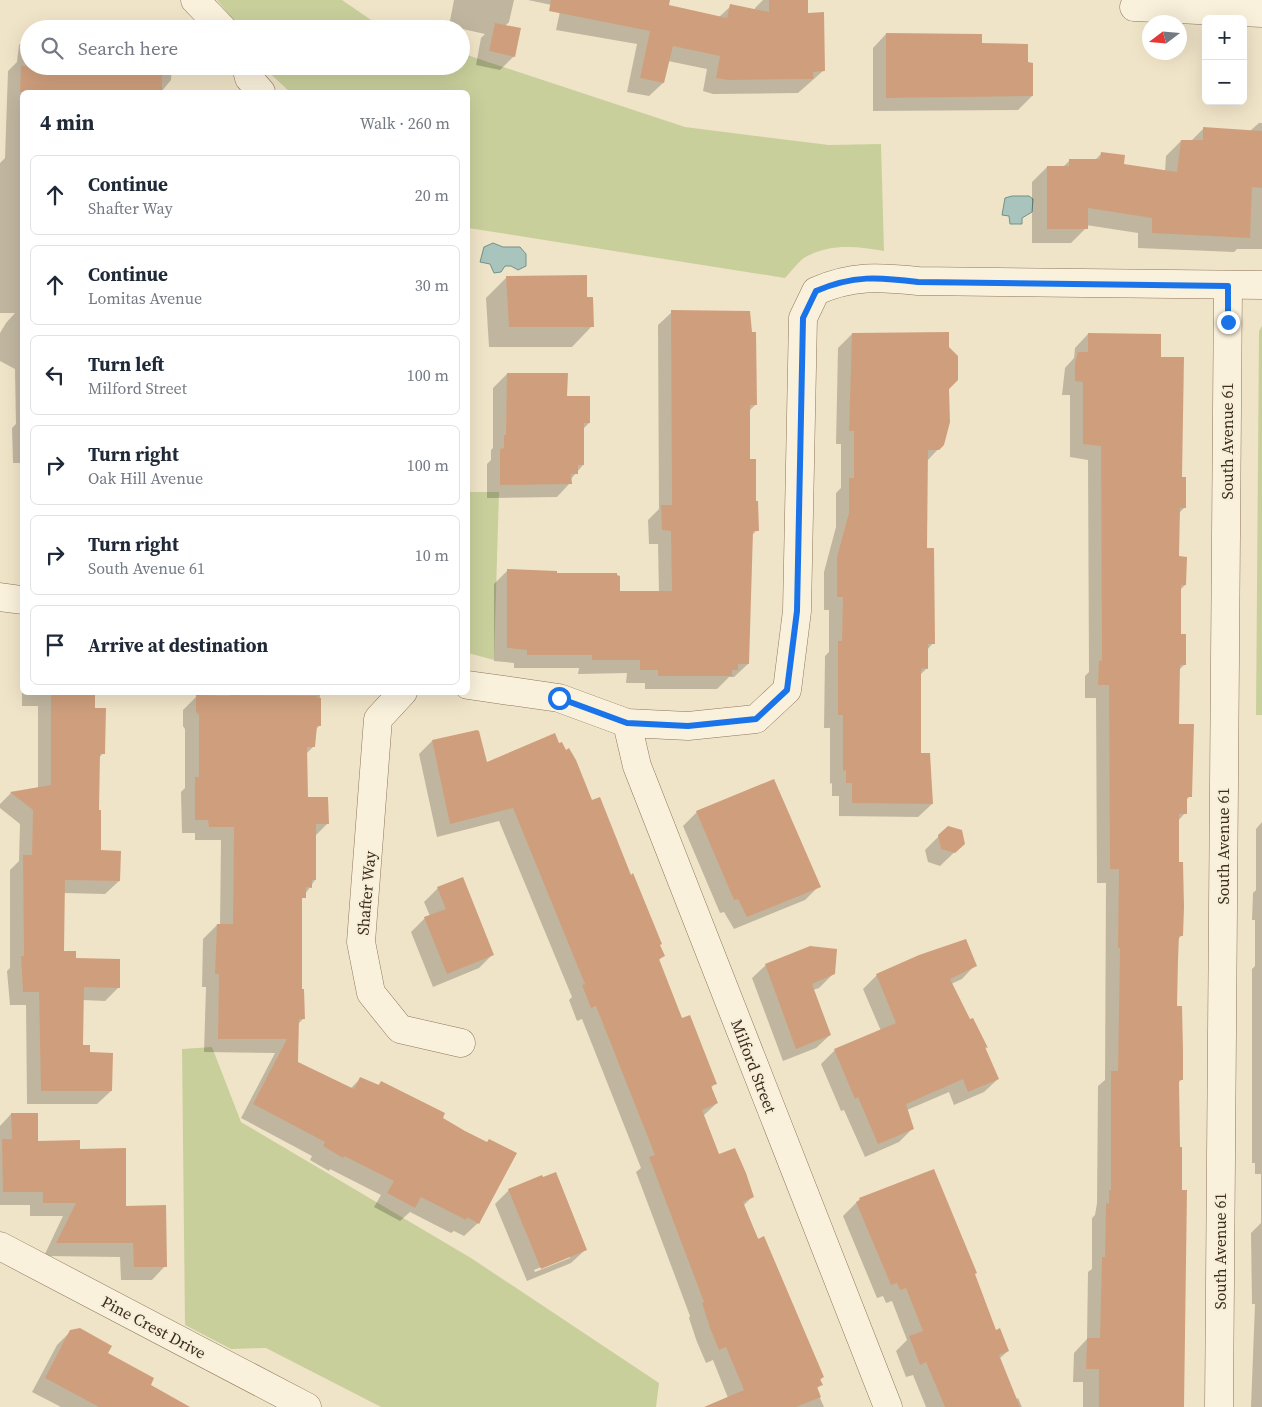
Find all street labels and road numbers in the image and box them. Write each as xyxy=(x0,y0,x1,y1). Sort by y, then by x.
street label: South Avenue 61 xyxy=(1216,383,1238,499)
street label: South Avenue 61 xyxy=(1212,788,1234,904)
street label: Shafter Way xyxy=(351,849,381,936)
street label: Milford Street xyxy=(726,1016,782,1117)
street label: South Avenue 61 xyxy=(1209,1193,1231,1309)
street label: Pine Crest Drive xyxy=(98,1290,210,1364)

